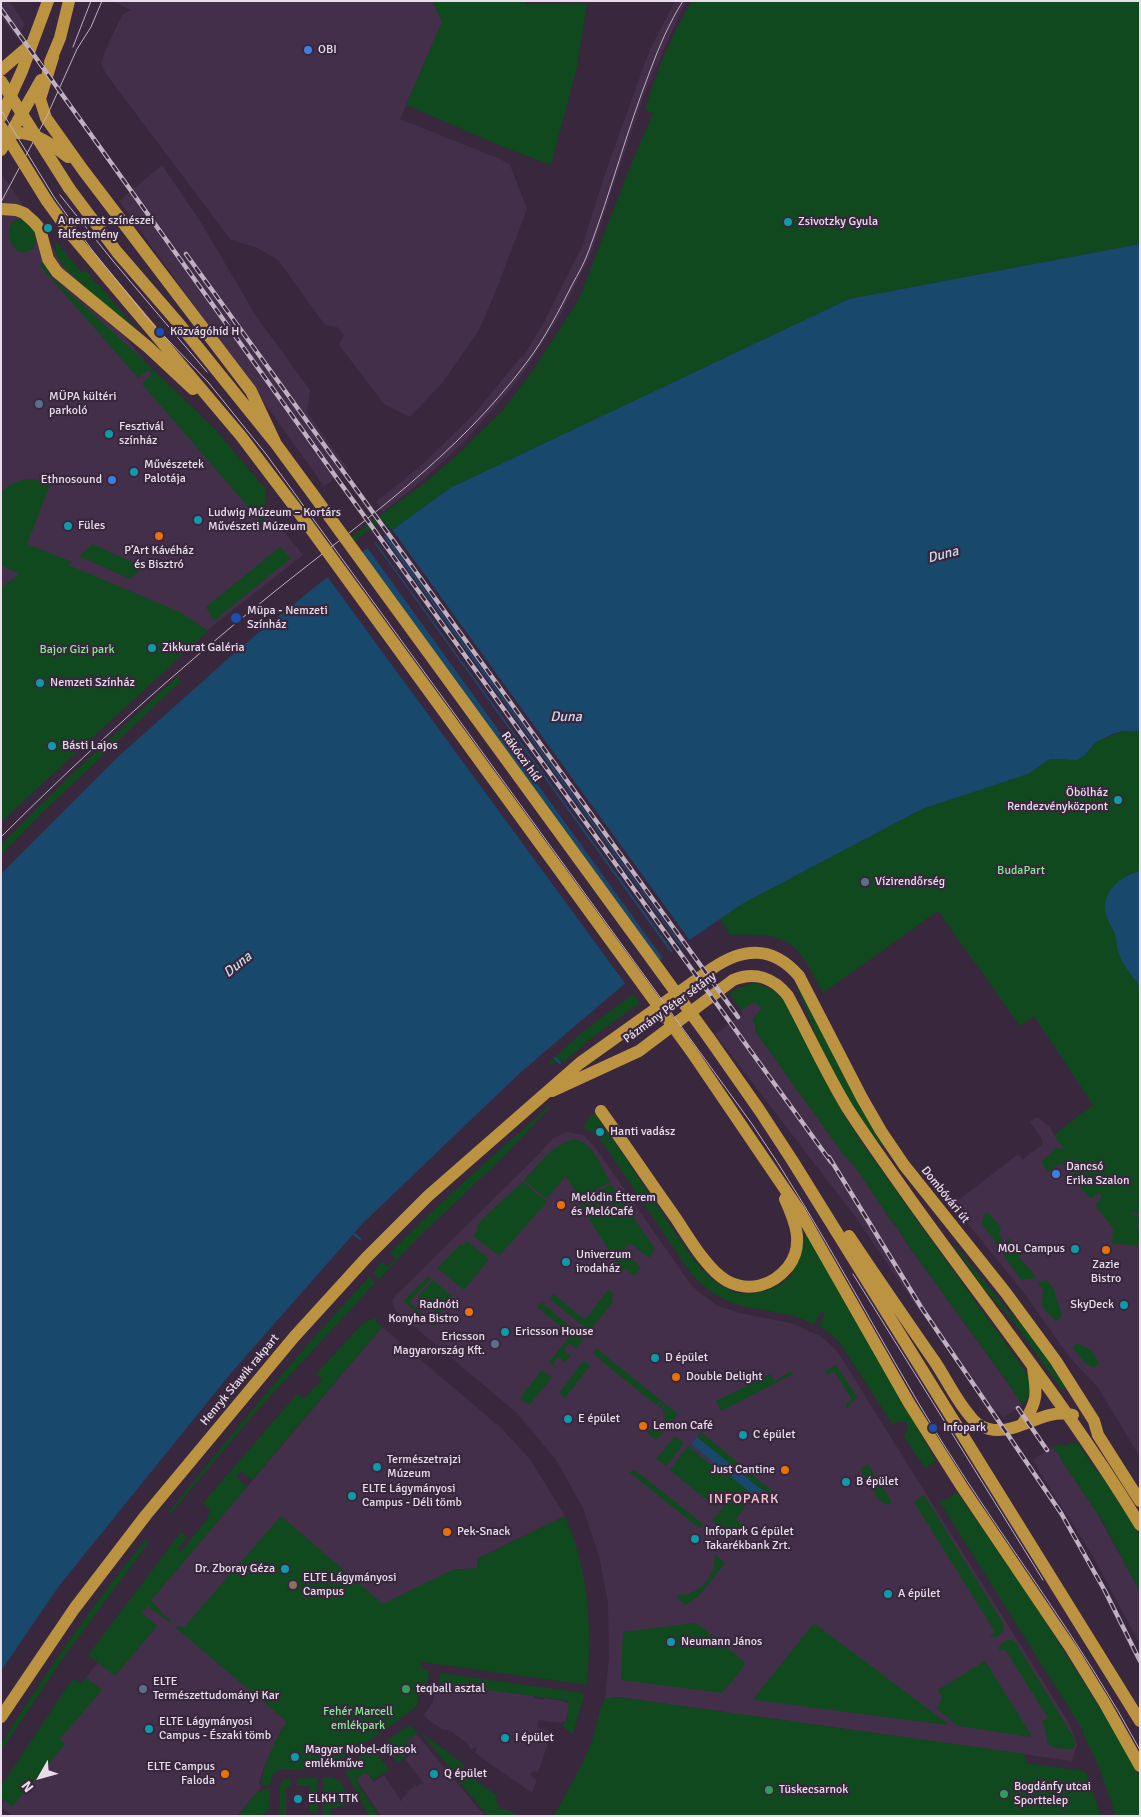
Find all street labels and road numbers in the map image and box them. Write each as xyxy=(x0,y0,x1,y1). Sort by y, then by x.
street label: Rákóczi híd xyxy=(498,729,544,785)
street label: Pázmány Péter sétány xyxy=(621,969,719,1047)
street label: Dombóvári út xyxy=(918,1164,972,1226)
street label: Henryk Sławik rakpart xyxy=(198,1331,282,1429)

